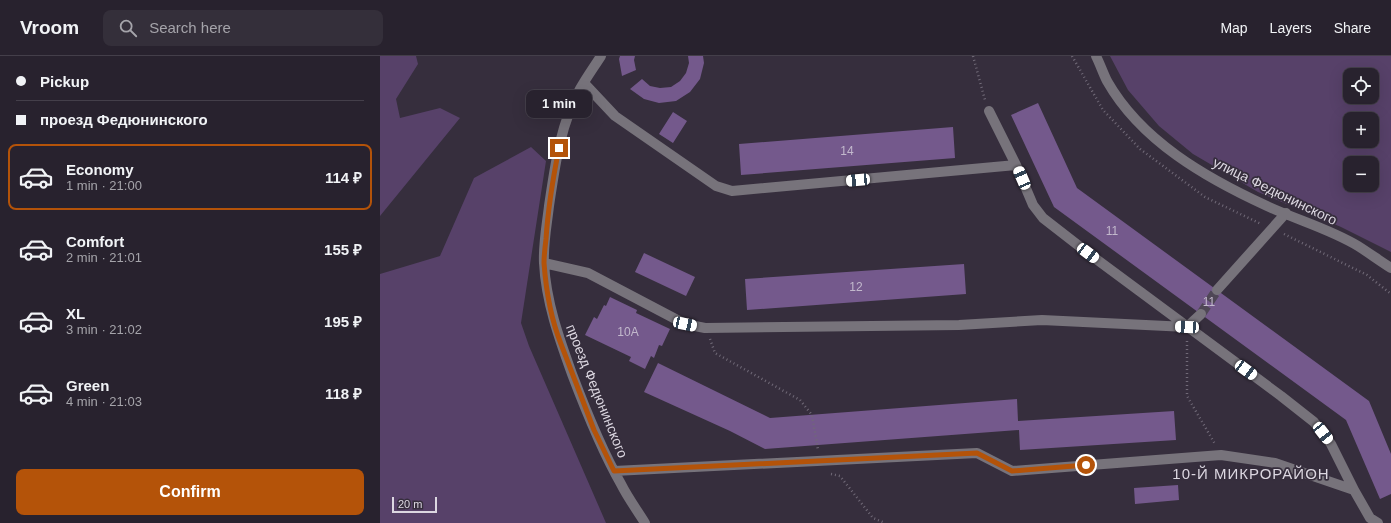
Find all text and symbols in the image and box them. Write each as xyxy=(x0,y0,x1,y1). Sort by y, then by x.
search box xyxy=(103,10,383,46)
text: Vroom xyxy=(20,17,79,38)
icon: search xyxy=(117,17,139,39)
text: Search here xyxy=(149,19,231,36)
text: Map xyxy=(1220,20,1248,36)
text: Layers xyxy=(1270,20,1312,36)
text: Share xyxy=(1334,20,1371,36)
map controls xyxy=(1343,68,1379,192)
button: locate xyxy=(1343,68,1379,104)
text: Pickup xyxy=(40,73,89,90)
callout: 1 min xyxy=(526,90,592,118)
text: 1 min xyxy=(542,96,576,111)
text: проезд Федюнинского xyxy=(40,111,208,128)
button: + xyxy=(1343,112,1379,148)
route end xyxy=(550,139,568,157)
house number: 14 xyxy=(840,144,854,158)
street label: улица Федюнинского xyxy=(1210,154,1340,228)
button: − xyxy=(1343,156,1379,192)
icon: car xyxy=(18,159,54,195)
text: Economy xyxy=(66,161,134,178)
car xyxy=(1012,165,1032,191)
text: 114 ₽ xyxy=(325,169,362,186)
car xyxy=(846,173,870,187)
text: 1 min · 21:00 xyxy=(66,178,142,193)
house number: 11 xyxy=(1106,224,1119,238)
icon: car xyxy=(18,231,54,267)
text: Comfort xyxy=(66,233,124,250)
text: 155 ₽ xyxy=(324,241,362,258)
car xyxy=(1075,241,1101,265)
text: 2 min · 21:01 xyxy=(66,250,142,265)
house number: 12 xyxy=(849,280,863,294)
house number: 11 xyxy=(1203,295,1216,309)
icon: car xyxy=(18,303,54,339)
text: XL xyxy=(66,305,85,322)
text: 195 ₽ xyxy=(324,313,362,330)
car xyxy=(672,316,698,332)
car xyxy=(1175,320,1199,334)
text: 3 min · 21:02 xyxy=(66,322,142,337)
street label: проезд Федюнинского xyxy=(563,322,631,460)
house number: 10А xyxy=(617,325,639,339)
car xyxy=(1233,358,1259,382)
icon: car xyxy=(18,375,54,411)
text: Green xyxy=(66,377,109,394)
text: 118 ₽ xyxy=(325,385,362,402)
text: 4 min · 21:03 xyxy=(66,394,142,409)
car xyxy=(1311,420,1335,446)
route start xyxy=(1077,456,1095,474)
district label: 10-Й МИКРОРАЙОН xyxy=(1172,465,1330,482)
button: Confirm xyxy=(16,469,364,515)
scale bar xyxy=(392,495,437,514)
text: 20 m xyxy=(398,498,422,510)

